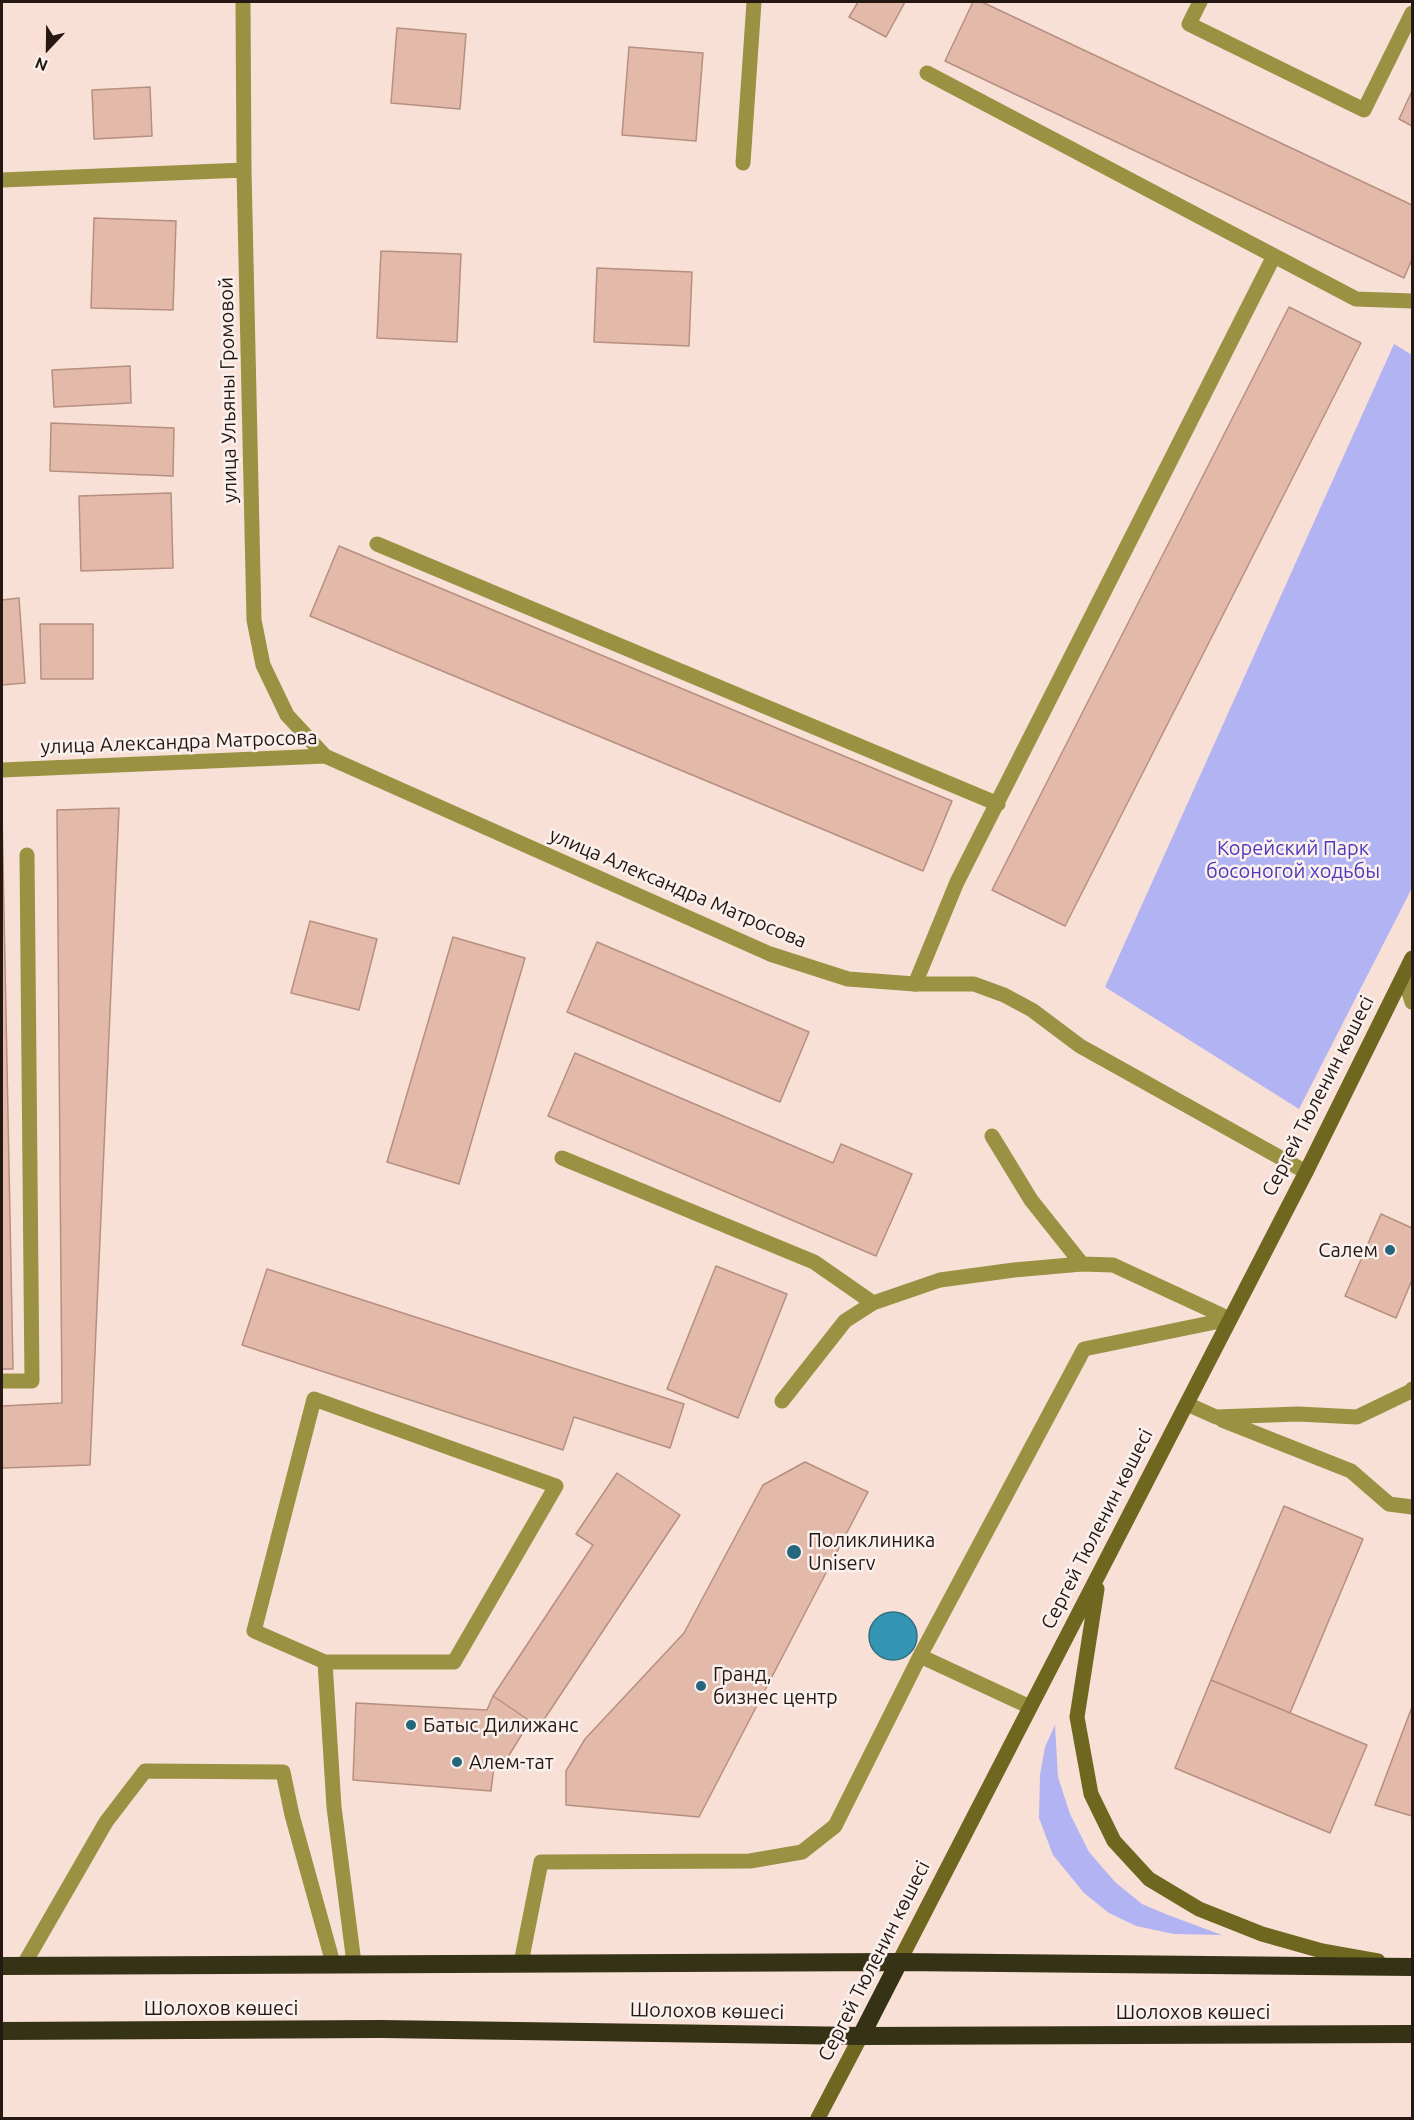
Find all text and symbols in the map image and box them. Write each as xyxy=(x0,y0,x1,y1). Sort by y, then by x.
north arrow xyxy=(18,18,78,78)
text: N xyxy=(32,54,50,75)
street label: улица Ульяны Громовой xyxy=(214,277,242,503)
street label: улица Александра Матросова xyxy=(40,725,318,759)
street label: улица Александра Матросова xyxy=(546,823,810,953)
park label: Корейский Парк босоногой ходьбы xyxy=(1206,836,1380,883)
street label: Сергей Тюленин көшесі xyxy=(1257,992,1379,1200)
place label: Салем xyxy=(1318,1238,1378,1262)
marker: Салем xyxy=(1383,1243,1397,1257)
street label: Сергей Тюленин көшесі xyxy=(1036,1425,1158,1633)
place label: Поликлиника Uniserv xyxy=(808,1528,935,1575)
marker: Поликлиника Uniserv xyxy=(785,1543,803,1561)
place label: Гранд, бизнес центр xyxy=(713,1662,838,1709)
marker: Гранд, бизнес центр xyxy=(694,1679,708,1693)
place label: Батыс Дилижанс xyxy=(423,1713,579,1737)
marker: Батыс Дилижанс xyxy=(404,1718,418,1732)
place label: Алем-тат xyxy=(469,1750,554,1774)
marker: Алем-тат xyxy=(450,1755,464,1769)
street label: Сергей Тюленин көшесі xyxy=(813,1857,935,2065)
street label: Шолохов көшесі xyxy=(144,1996,298,2020)
street label: Шолохов көшесі xyxy=(630,1998,784,2024)
street label: Шолохов көшесі xyxy=(1116,2000,1270,2024)

